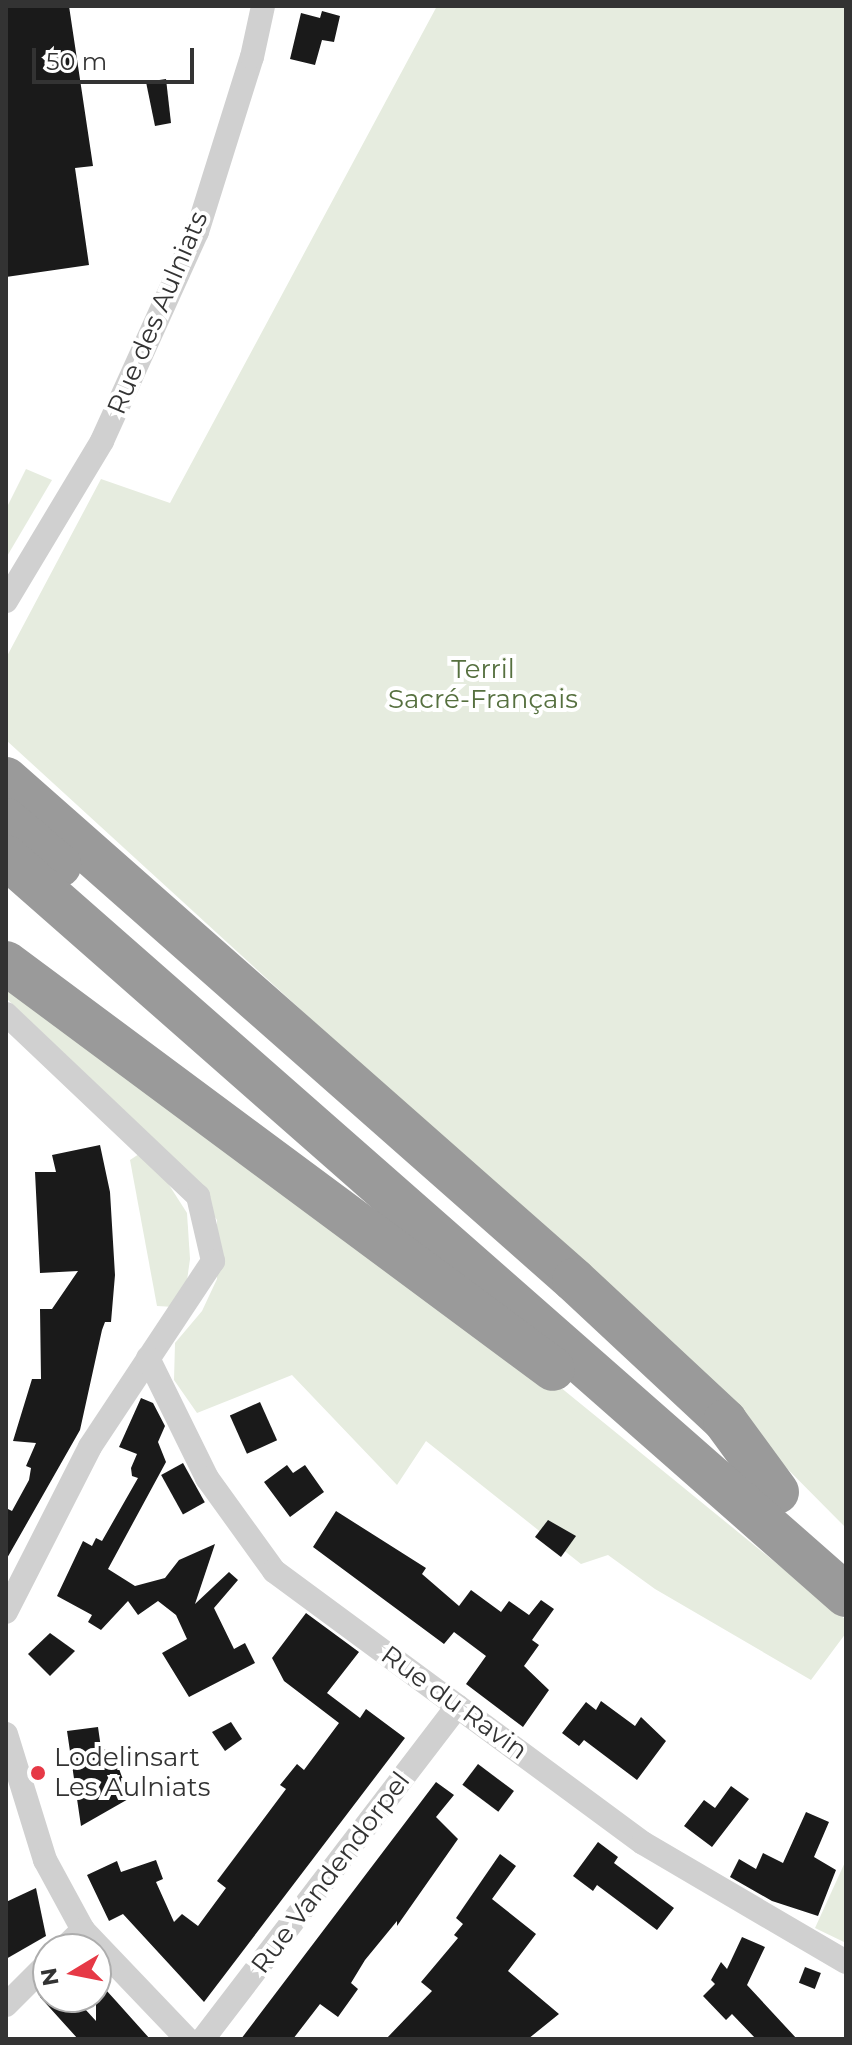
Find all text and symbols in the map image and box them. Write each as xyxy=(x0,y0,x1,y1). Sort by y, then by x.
scale bar xyxy=(36,32,198,82)
text: 50 m xyxy=(46,47,107,76)
street label: Rue des Aulniats xyxy=(101,207,215,419)
park label: Terril Sacré-Français xyxy=(388,654,578,716)
street label: Rue du Ravin xyxy=(375,1640,533,1766)
place label: Lodelinsart Les Aulniats xyxy=(54,1742,210,1804)
marker: Lodelinsart Les Aulniats xyxy=(29,1764,47,1782)
street label: Rue Vandendorpel xyxy=(245,1766,417,1980)
north arrow xyxy=(32,1933,112,2013)
text: N xyxy=(35,1966,65,1988)

